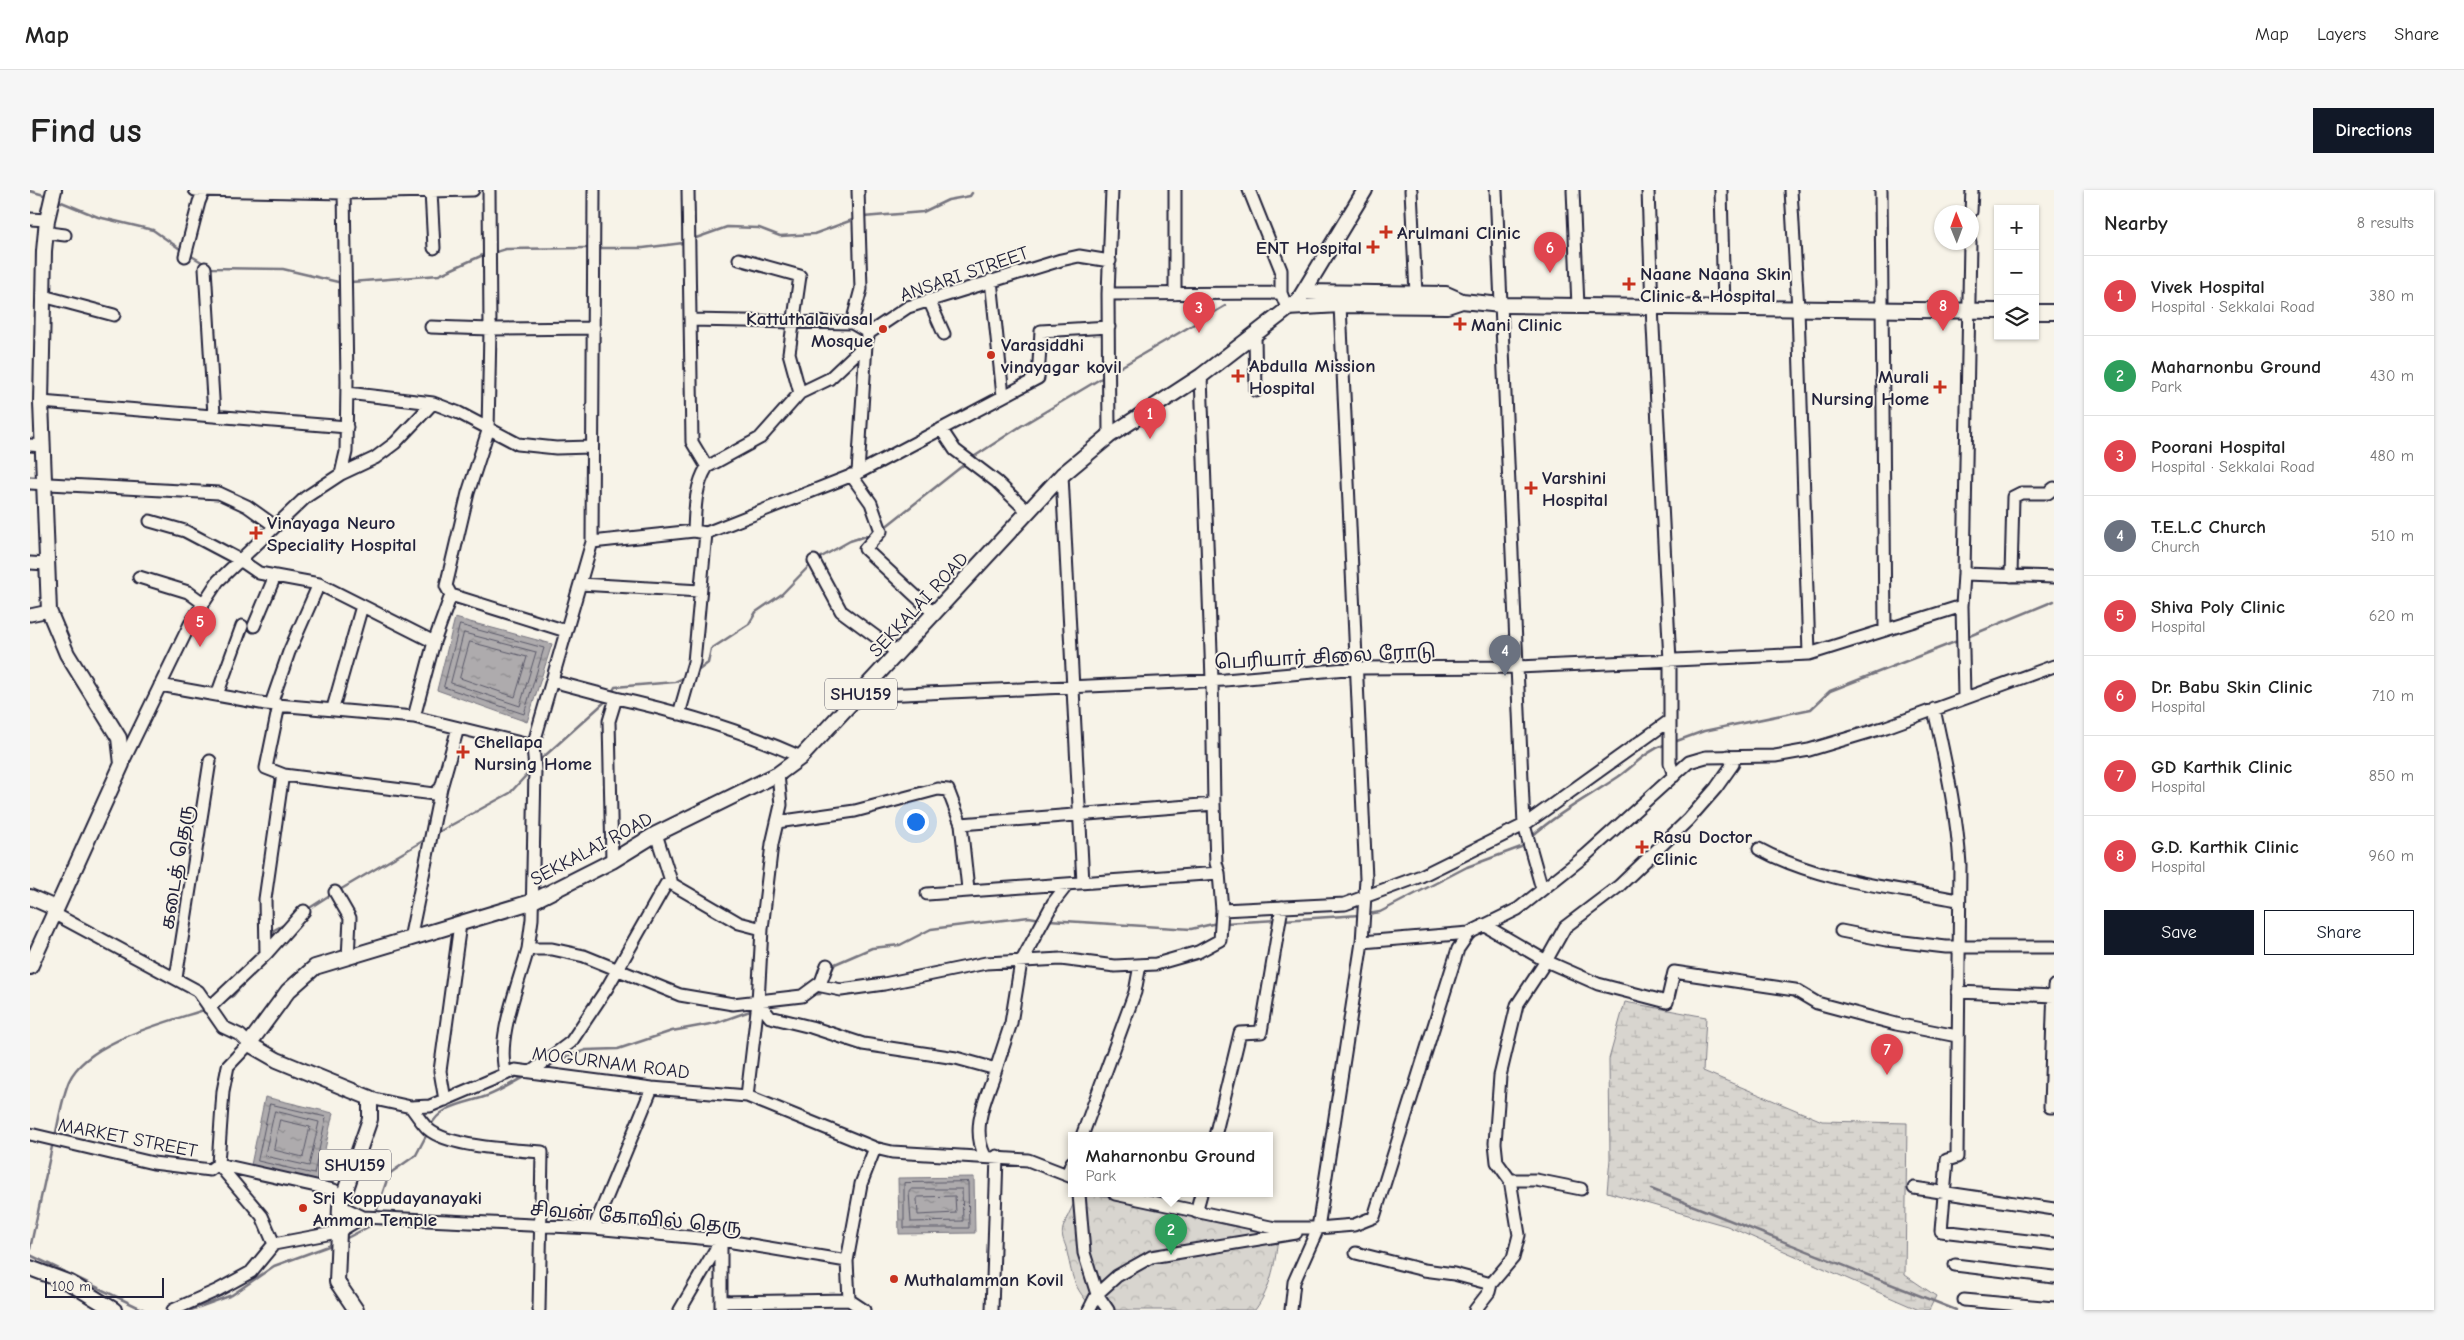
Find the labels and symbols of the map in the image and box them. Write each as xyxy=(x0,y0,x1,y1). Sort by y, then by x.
north arrow xyxy=(1934,205,1979,250)
place label: Arulmani Clinic xyxy=(1397,222,1520,244)
marker: Arulmani Clinic xyxy=(1379,225,1393,239)
pin: 6 xyxy=(1534,232,1566,273)
place label: ENT Hospital xyxy=(1256,237,1362,259)
marker: ENT Hospital xyxy=(1366,240,1380,254)
street label: ANSARI STREET xyxy=(897,242,1032,306)
place label: Naane Naana Skin Clinic & Hospital xyxy=(1640,263,1791,307)
marker: Naane Naana Skin Clinic & Hospital xyxy=(1622,277,1636,291)
pin: 8 xyxy=(1927,290,1959,331)
pin: 3 xyxy=(1183,292,1215,333)
place label: Kattuthalaivasal Mosque xyxy=(746,308,873,352)
place label: Mani Clinic xyxy=(1471,314,1562,336)
marker: Mani Clinic xyxy=(1453,317,1467,331)
marker: Kattuthalaivasal Mosque xyxy=(877,323,889,335)
place label: Varasiddhi vinayagar kovil xyxy=(1000,334,1122,378)
marker: Varasiddhi vinayagar kovil xyxy=(985,349,997,361)
place label: Abdulla Mission Hospital xyxy=(1249,355,1375,399)
place label: Murali Nursing Home xyxy=(1811,366,1929,410)
marker: Abdulla Mission Hospital xyxy=(1231,369,1245,383)
marker: Murali Nursing Home xyxy=(1933,380,1947,394)
pin: 1 xyxy=(1134,398,1166,439)
place label: Varshini Hospital xyxy=(1542,467,1608,511)
marker: Varshini Hospital xyxy=(1524,481,1538,495)
place label: Vinayaga Neuro Speciality Hospital xyxy=(267,512,417,556)
marker: Vinayaga Neuro Speciality Hospital xyxy=(249,526,263,540)
street label: SEKKALAI ROAD xyxy=(865,548,973,662)
pin: 5 xyxy=(184,606,216,647)
pin: 4 xyxy=(1489,635,1521,676)
street label: பெரியார் சிலை ரோடு xyxy=(1214,640,1436,675)
road number: SHU159 xyxy=(825,678,897,710)
place label: Chellapa Nursing Home xyxy=(474,731,592,775)
marker: Chellapa Nursing Home xyxy=(456,745,470,759)
street label: கடைத் தெரு xyxy=(156,803,200,931)
street label: SEKKALAI ROAD xyxy=(527,807,656,890)
your location xyxy=(903,809,929,835)
place label: Rasu Doctor Clinic xyxy=(1653,826,1753,870)
marker: Rasu Doctor Clinic xyxy=(1635,840,1649,854)
pin: 7 xyxy=(1871,1034,1903,1075)
street label: MOGURNAM ROAD xyxy=(531,1042,691,1084)
street label: MARKET STREET xyxy=(56,1114,199,1162)
road number: SHU159 xyxy=(319,1150,391,1180)
place label: Sri Koppudayanayaki Amman Temple xyxy=(313,1187,482,1231)
street label: சிவன் கோவில் தெரு xyxy=(529,1198,743,1240)
marker: Sri Koppudayanayaki Amman Temple xyxy=(297,1202,309,1214)
pin: 2 xyxy=(1155,1214,1187,1255)
place label: Muthalamman Kovil xyxy=(904,1269,1064,1291)
marker: Muthalamman Kovil xyxy=(888,1273,900,1285)
scale bar xyxy=(45,1275,164,1298)

